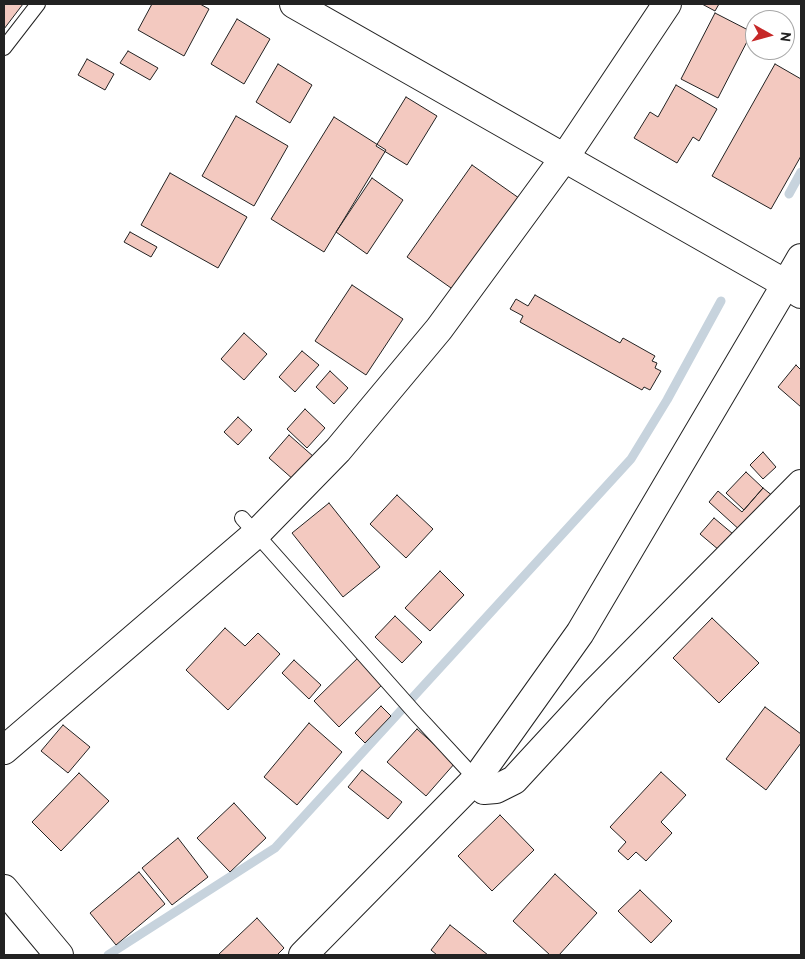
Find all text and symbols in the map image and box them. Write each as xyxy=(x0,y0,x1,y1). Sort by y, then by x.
north arrow xyxy=(745,10,795,60)
text: N xyxy=(775,31,793,43)

